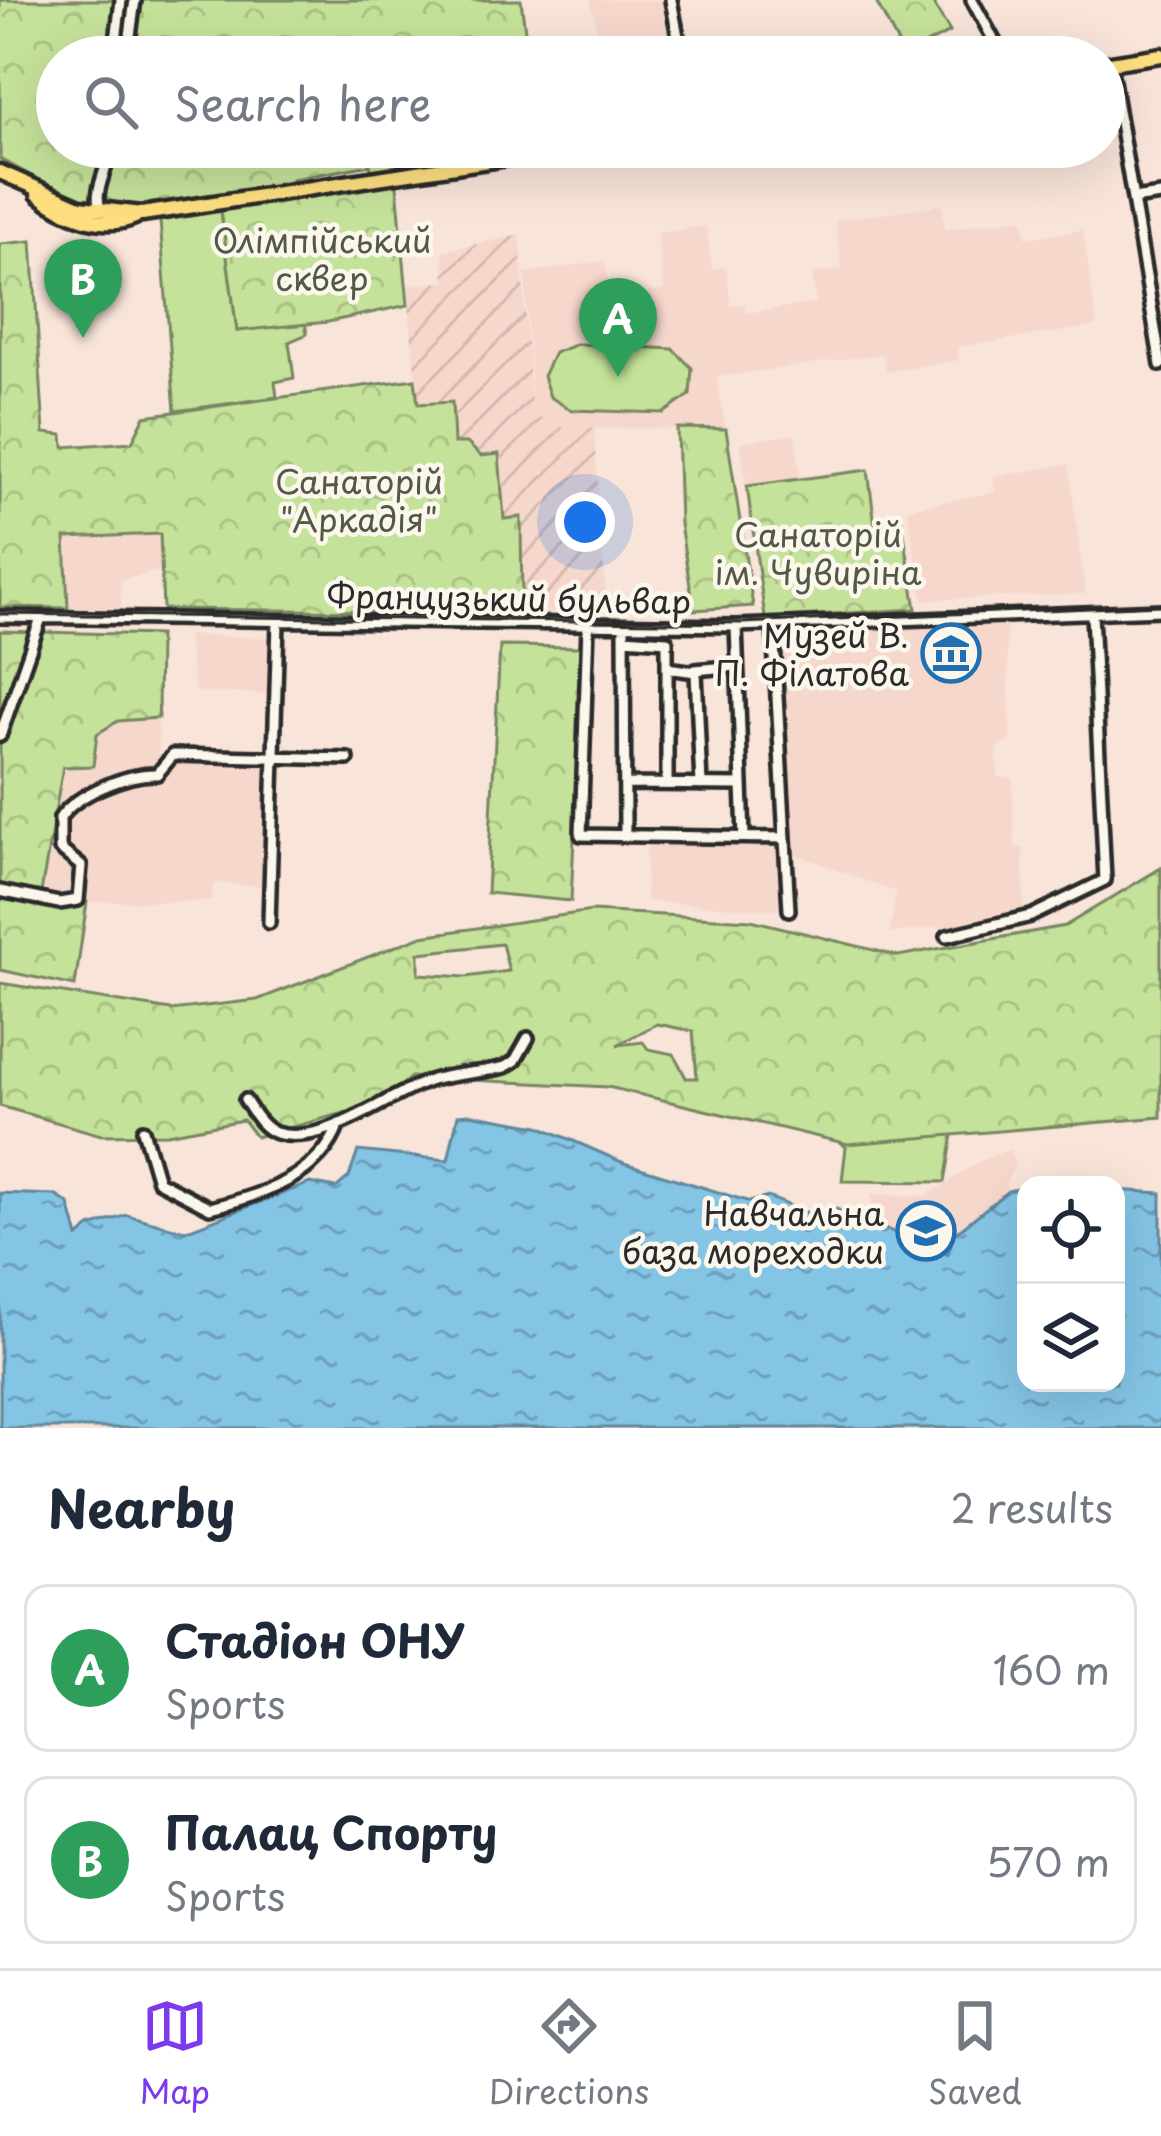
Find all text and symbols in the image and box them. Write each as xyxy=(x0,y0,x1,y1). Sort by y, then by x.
search box xyxy=(36,36,1125,168)
text: Search here xyxy=(174,68,431,136)
icon: search xyxy=(78,69,144,135)
park label: Олімпійський сквер xyxy=(213,214,431,302)
pin: B xyxy=(44,239,122,338)
pin: A xyxy=(579,278,657,377)
park label: Санаторій "Аркадія" xyxy=(275,455,443,543)
your location xyxy=(555,492,615,552)
park label: Санаторій ім. Чувиріна xyxy=(714,508,922,596)
street label: Французький бульвар xyxy=(327,569,691,625)
place label: Музей В. П. Філатова xyxy=(715,609,909,697)
museum icon: Музей В. П. Філатова xyxy=(920,622,982,684)
map controls xyxy=(1017,1176,1125,1392)
button: locate xyxy=(1017,1176,1125,1284)
place label: Навчальна база мореходки xyxy=(622,1187,884,1275)
school or university icon: Навчальна база мореходки xyxy=(895,1200,957,1262)
button: layers xyxy=(1017,1284,1125,1392)
text: Nearby xyxy=(48,1468,235,1545)
text: 2 results xyxy=(951,1477,1113,1536)
text: Стадіон ОНУ xyxy=(165,1605,464,1673)
text: A xyxy=(75,1639,105,1698)
text: 160 m xyxy=(993,1639,1110,1698)
text: Sports xyxy=(165,1673,285,1732)
text: Палац Спорту xyxy=(165,1797,497,1865)
text: B xyxy=(77,1831,103,1890)
text: 570 m xyxy=(986,1831,1110,1890)
text: Sports xyxy=(165,1865,285,1924)
tab: Map xyxy=(139,1993,210,2115)
tab: Directions xyxy=(489,1993,649,2115)
tab: Saved xyxy=(928,1993,1022,2115)

